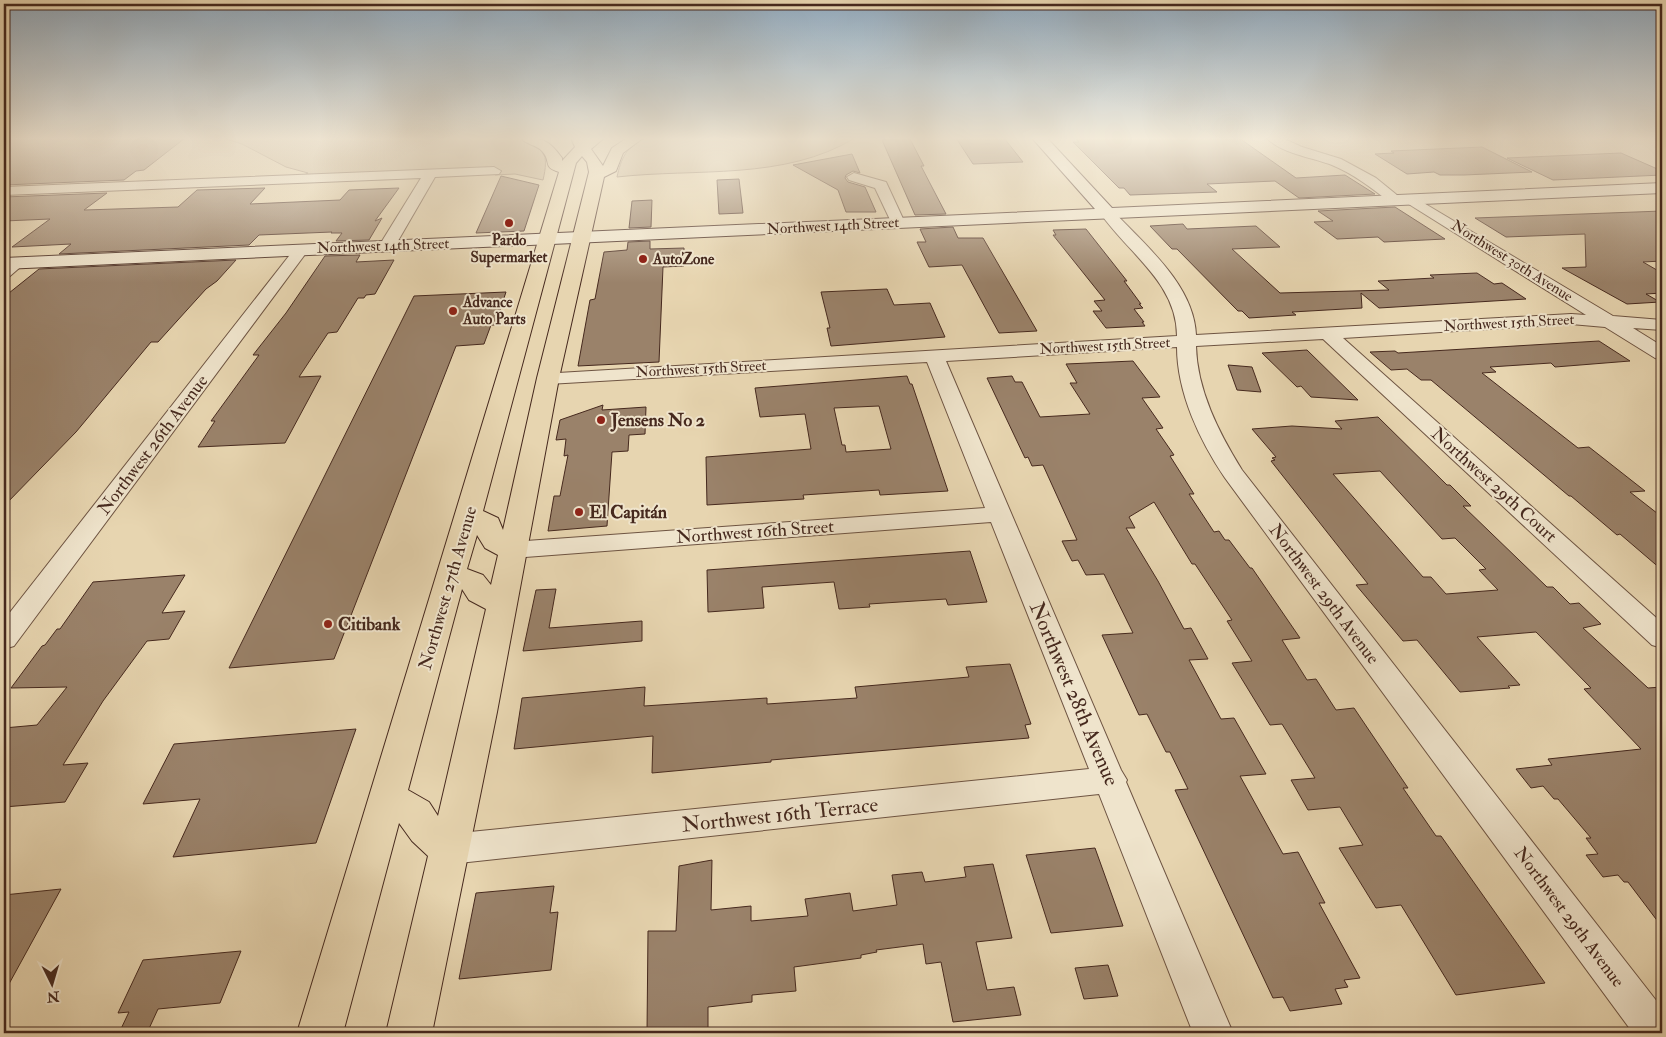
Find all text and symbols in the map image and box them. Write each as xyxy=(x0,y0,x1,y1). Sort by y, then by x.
street label: Northwest 14th Street xyxy=(766,213,900,239)
street label: Northwest 30th Avenue xyxy=(1448,216,1576,306)
marker: Pardo Supermarket xyxy=(503,217,515,229)
place label: Pardo Supermarket xyxy=(471,231,548,268)
street label: Northwest 14th Street xyxy=(316,234,450,258)
place label: AutoZone xyxy=(652,250,715,269)
marker: AutoZone xyxy=(637,253,649,265)
place label: Advance Auto Parts xyxy=(462,293,526,329)
marker: Advance Auto Parts xyxy=(447,305,459,317)
street label: Northwest 15th Street xyxy=(1443,310,1575,336)
street label: Northwest 15th Street xyxy=(1039,333,1171,359)
street label: Northwest 15th Street xyxy=(635,356,767,382)
street label: Northwest 26th Avenue xyxy=(93,370,214,520)
place label: Jensens No 2 xyxy=(610,409,705,432)
marker: Jensens No 2 xyxy=(595,414,607,426)
street label: Northwest 29th Court xyxy=(1426,422,1562,548)
place label: El Capitán xyxy=(589,501,668,524)
street label: Northwest 27th Avenue xyxy=(414,503,482,672)
marker: El Capitán xyxy=(573,506,585,518)
street label: Northwest 16th Street xyxy=(675,515,835,549)
street label: Northwest 29th Avenue xyxy=(1264,519,1385,669)
street label: Northwest 28th Avenue xyxy=(1023,598,1125,790)
place label: Citibank xyxy=(338,613,401,636)
marker: Citibank xyxy=(322,618,334,630)
street label: Northwest 16th Terrace xyxy=(680,791,880,839)
street label: Northwest 29th Avenue xyxy=(1509,842,1630,992)
north arrow xyxy=(28,960,78,1010)
text: N xyxy=(46,987,61,1006)

